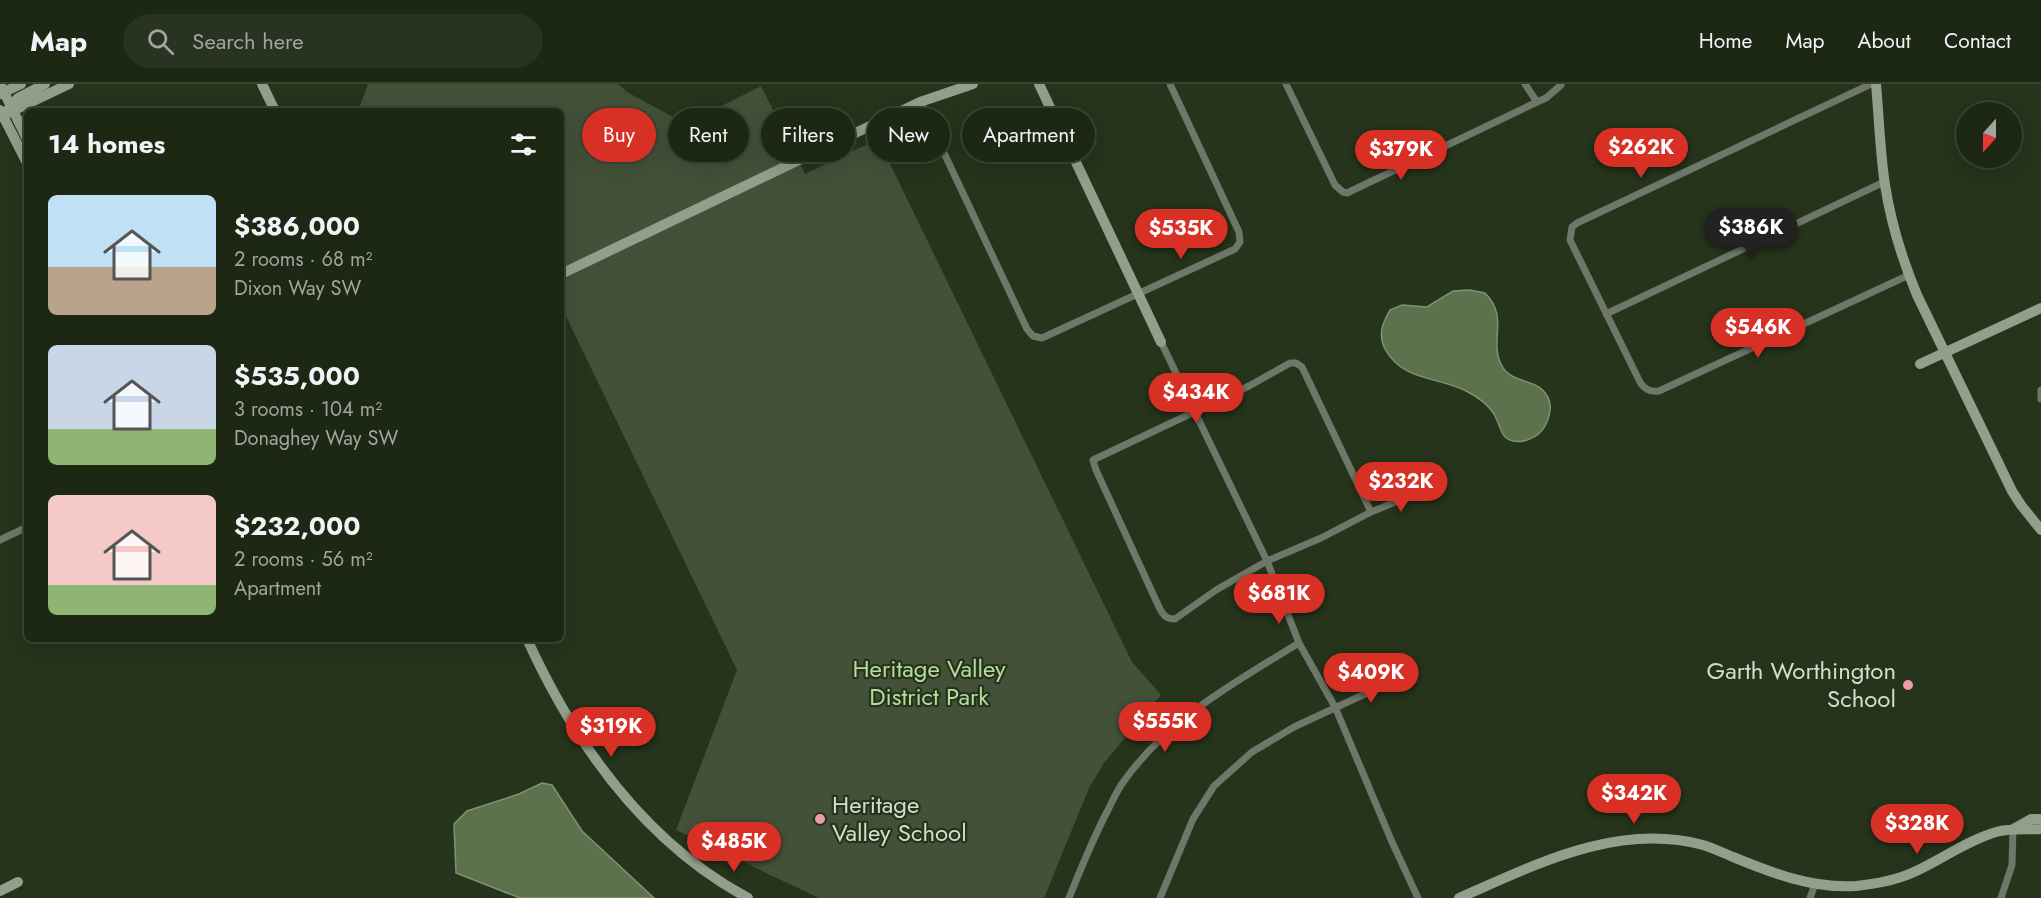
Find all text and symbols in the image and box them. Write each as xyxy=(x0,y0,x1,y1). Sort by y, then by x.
search box xyxy=(123,14,543,68)
text: Map xyxy=(30,21,87,62)
icon: search xyxy=(144,25,177,58)
text: Search here xyxy=(192,25,304,57)
text: Home xyxy=(1699,26,1752,56)
text: Map xyxy=(1785,26,1825,56)
text: About xyxy=(1858,26,1911,56)
text: Contact xyxy=(1944,26,2011,56)
north arrow xyxy=(1956,102,2022,168)
map controls xyxy=(1956,102,2022,168)
chip: Buy xyxy=(582,108,656,162)
chip: Rent xyxy=(668,108,749,162)
chip: Filters xyxy=(761,108,855,162)
chip: New xyxy=(867,108,950,162)
chip: Apartment xyxy=(962,108,1095,162)
text: 14 homes xyxy=(48,125,165,163)
icon: filters xyxy=(507,128,540,161)
pin: $262K xyxy=(1599,128,1683,179)
pin: $379K xyxy=(1359,130,1443,181)
text: $262K xyxy=(1608,133,1674,162)
text: $379K xyxy=(1369,135,1433,164)
text: $386,000 xyxy=(234,207,360,245)
pin: $386K xyxy=(1709,208,1793,259)
pin: $535K xyxy=(1139,209,1223,260)
text: $386K xyxy=(1719,213,1783,242)
text: $535K xyxy=(1149,214,1213,243)
icon: home xyxy=(96,219,168,291)
text: 2 rooms · 68 m² xyxy=(234,245,372,274)
text: Dixon Way SW xyxy=(234,274,361,303)
pin: $546K xyxy=(1716,308,1800,359)
text: $546K xyxy=(1725,313,1791,342)
text: $535,000 xyxy=(234,357,360,395)
icon: home xyxy=(96,369,168,441)
pin: $434K xyxy=(1154,373,1238,424)
text: $434K xyxy=(1163,378,1229,407)
text: 3 rooms · 104 m² xyxy=(234,395,382,424)
text: Donaghey Way SW xyxy=(234,424,398,453)
pin: $232K xyxy=(1359,462,1443,513)
text: $232K xyxy=(1368,467,1434,496)
text: $232,000 xyxy=(234,507,361,545)
icon: home xyxy=(96,519,168,591)
text: 2 rooms · 56 m² xyxy=(234,545,373,574)
text: Apartment xyxy=(234,574,321,603)
pin: $681K xyxy=(1237,574,1321,625)
text: $681K xyxy=(1248,579,1310,608)
park label: Heritage Valley District Park xyxy=(852,651,1006,714)
pin: $409K xyxy=(1329,653,1413,704)
place label: Garth Worthington School xyxy=(1707,653,1896,716)
text: $409K xyxy=(1338,658,1405,687)
marker: Garth Worthington School xyxy=(1901,678,1915,692)
pin: $555K xyxy=(1123,702,1207,753)
pin: $319K xyxy=(569,707,653,758)
text: $555K xyxy=(1132,707,1198,736)
text: $319K xyxy=(580,712,642,741)
pin: $342K xyxy=(1592,774,1676,825)
text: $342K xyxy=(1601,779,1667,808)
place label: Heritage Valley School xyxy=(832,787,967,850)
pin: $328K xyxy=(1875,804,1959,855)
text: $328K xyxy=(1885,809,1949,838)
marker: Heritage Valley School xyxy=(813,812,827,826)
pin: $485K xyxy=(692,822,776,873)
text: $485K xyxy=(701,827,767,856)

